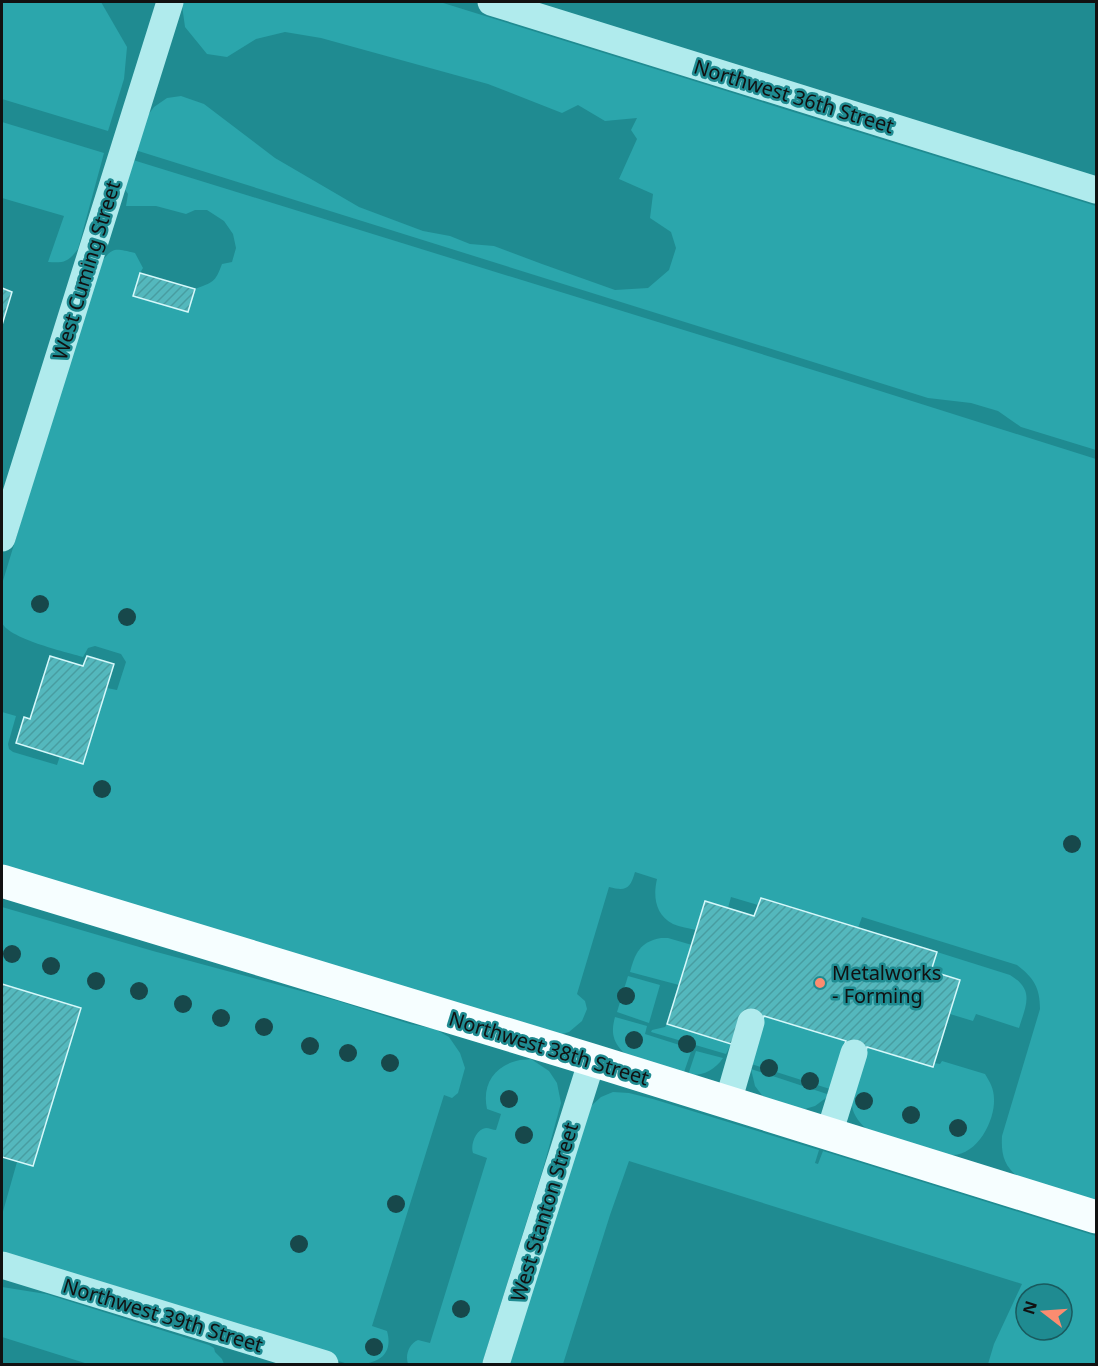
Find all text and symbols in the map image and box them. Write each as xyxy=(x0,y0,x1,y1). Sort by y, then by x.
street label: Northwest 36th Street xyxy=(691,53,897,139)
street label: West Cuming Street xyxy=(46,177,126,363)
place label: Metalworks - Forming xyxy=(832,959,941,1009)
marker: Metalworks - Forming xyxy=(813,976,827,990)
street label: Northwest 38th Street xyxy=(446,1005,652,1091)
street label: West Stanton Street xyxy=(504,1119,584,1305)
street label: Northwest 39th Street xyxy=(60,1272,266,1358)
north arrow xyxy=(1014,1282,1074,1342)
text: N xyxy=(1017,1298,1042,1317)

